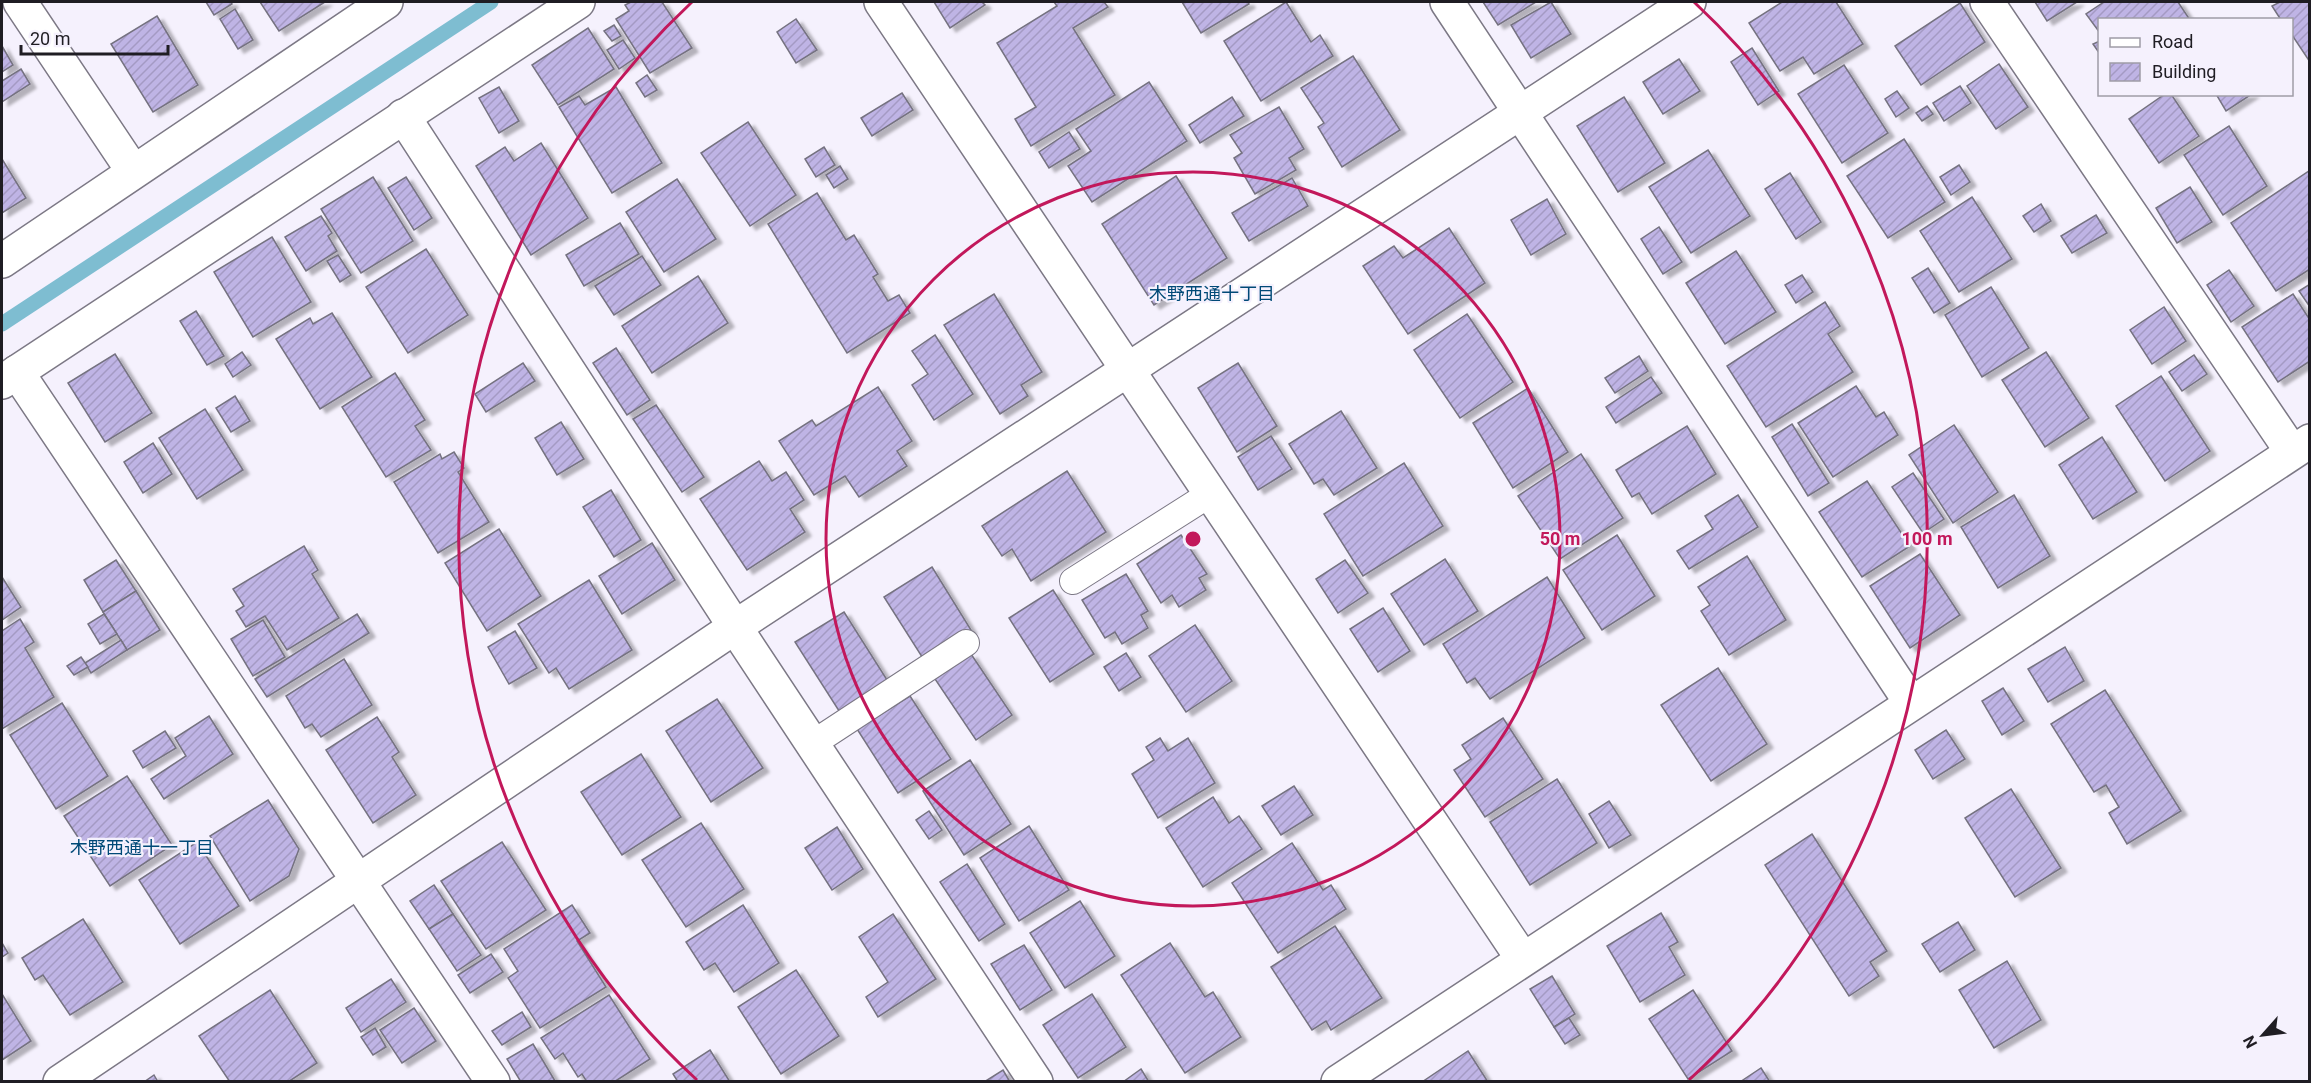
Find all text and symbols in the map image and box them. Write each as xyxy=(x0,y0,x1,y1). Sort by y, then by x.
scale bar xyxy=(21,18,168,56)
legend xyxy=(2098,18,2293,96)
text: 20 m xyxy=(30,28,70,49)
text: Road xyxy=(2152,31,2193,52)
text: Building xyxy=(2152,61,2216,82)
district label: 木野西通十丁目 xyxy=(1149,283,1275,304)
text: 50 m xyxy=(1540,528,1580,549)
text: 100 m xyxy=(1901,528,1953,549)
centre of rings xyxy=(1183,529,1203,549)
district label: 木野西通十一丁目 xyxy=(70,837,214,858)
north arrow xyxy=(2233,1005,2293,1065)
text: N xyxy=(2239,1032,2261,1051)

